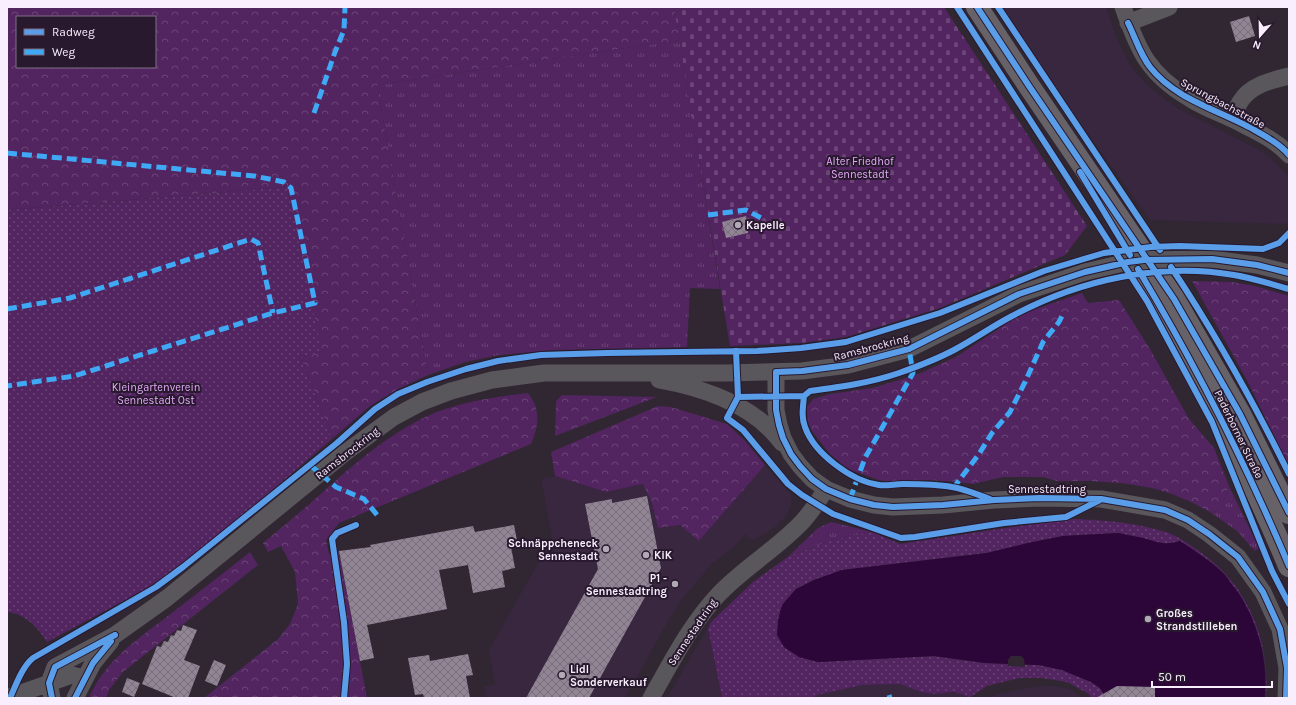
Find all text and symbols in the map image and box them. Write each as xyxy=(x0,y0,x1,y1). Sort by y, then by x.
legend xyxy=(16,16,156,68)
north arrow xyxy=(1240,16,1280,56)
text: Radweg xyxy=(52,25,95,39)
text: N xyxy=(1251,37,1263,52)
text: Weg xyxy=(52,45,76,59)
street label: Sprungbachstraße xyxy=(1178,76,1268,131)
park label: Alter Friedhof Sennestadt xyxy=(826,155,894,181)
place label: Kapelle xyxy=(746,219,785,232)
marker: Kapelle xyxy=(733,220,743,230)
street label: Ramsbrockring xyxy=(832,331,911,364)
park label: Kleingartenverein Sennestadt Ost xyxy=(112,381,200,407)
street label: Paderborner Straße xyxy=(1211,388,1266,481)
street label: Ramsbrockring xyxy=(313,424,382,482)
street label: Sennestadtring xyxy=(1008,483,1087,496)
place label: Schnäppcheneck Sennestadt xyxy=(508,537,599,563)
marker: Schnäppcheneck Sennestadt xyxy=(601,544,611,554)
place label: KiK xyxy=(654,549,673,562)
marker: KiK xyxy=(641,550,651,560)
place label: P1 - Sennestadtring xyxy=(586,572,668,598)
marker: P1 - Sennestadtring xyxy=(670,579,680,589)
street label: Sennestadtring xyxy=(665,596,720,668)
place label: Großes Strandstilleben xyxy=(1156,607,1237,633)
marker: Großes Strandstilleben xyxy=(1143,614,1153,624)
place label: Lidl Sonderverkauf xyxy=(570,663,648,689)
scale bar xyxy=(1152,663,1272,689)
marker: Lidl Sonderverkauf xyxy=(557,670,567,680)
text: 50 m xyxy=(1158,670,1186,684)

